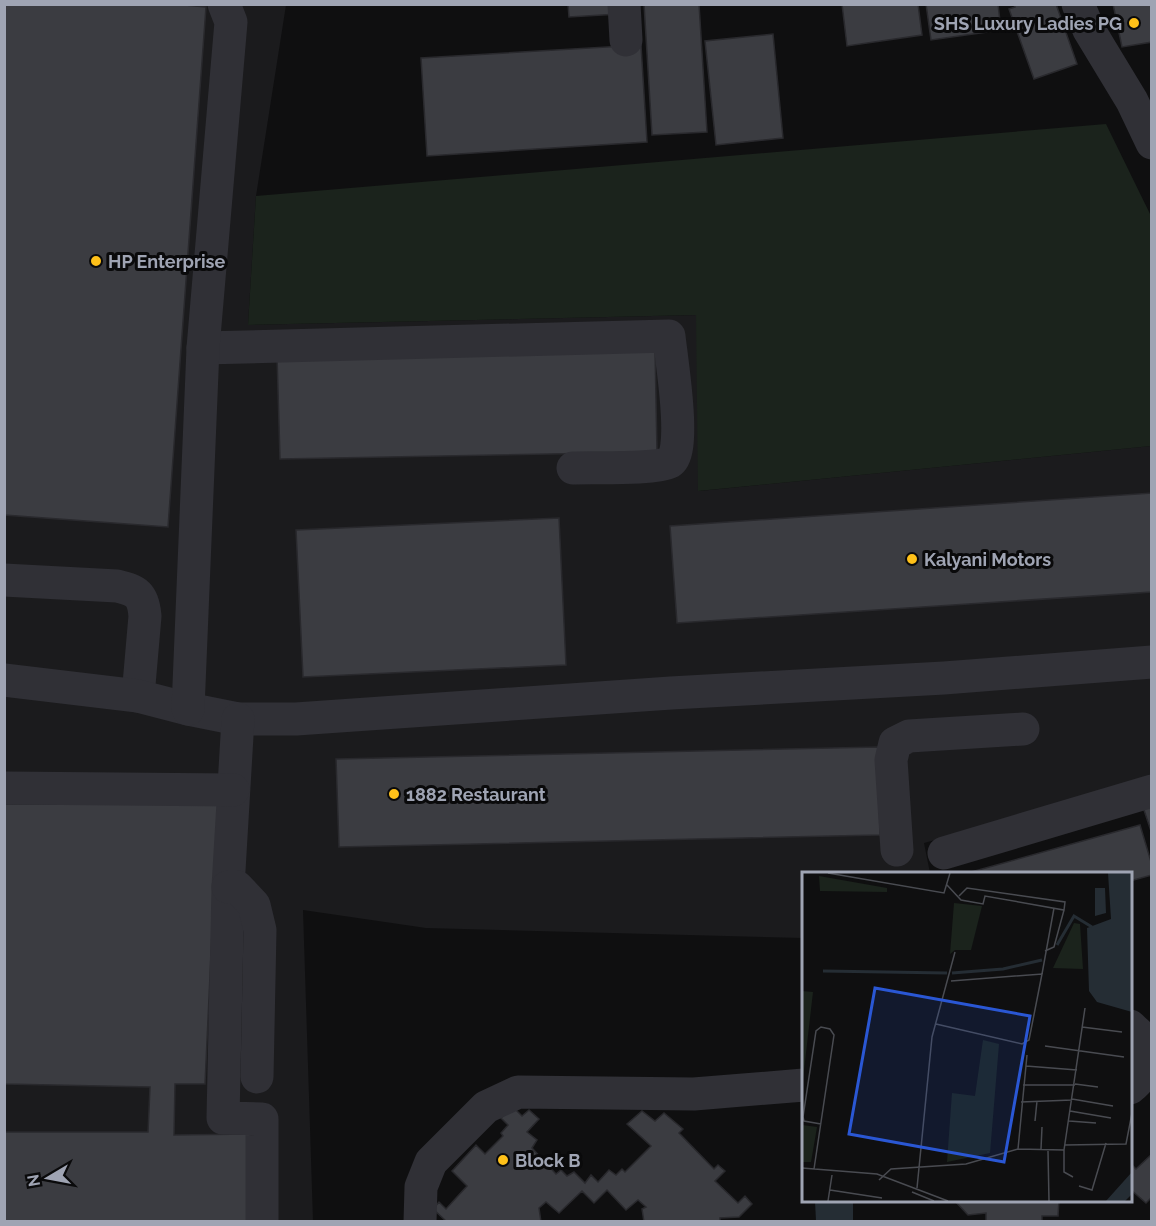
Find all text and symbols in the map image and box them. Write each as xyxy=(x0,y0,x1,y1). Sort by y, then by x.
place label: SHS Luxury Ladies PG xyxy=(934,13,1122,34)
marker: SHS Luxury Ladies PG xyxy=(1127,16,1141,30)
place label: HP Enterprise xyxy=(108,251,225,272)
marker: HP Enterprise xyxy=(89,254,103,268)
place label: Kalyani Motors xyxy=(924,549,1051,570)
marker: Kalyani Motors xyxy=(905,552,919,566)
place label: 1882 Restaurant xyxy=(406,784,546,805)
marker: 1882 Restaurant xyxy=(387,787,401,801)
inset map xyxy=(802,872,1132,1202)
north arrow xyxy=(18,1148,78,1208)
place label: Block B xyxy=(515,1150,581,1171)
marker: Block B xyxy=(496,1153,510,1167)
text: N xyxy=(23,1173,44,1188)

